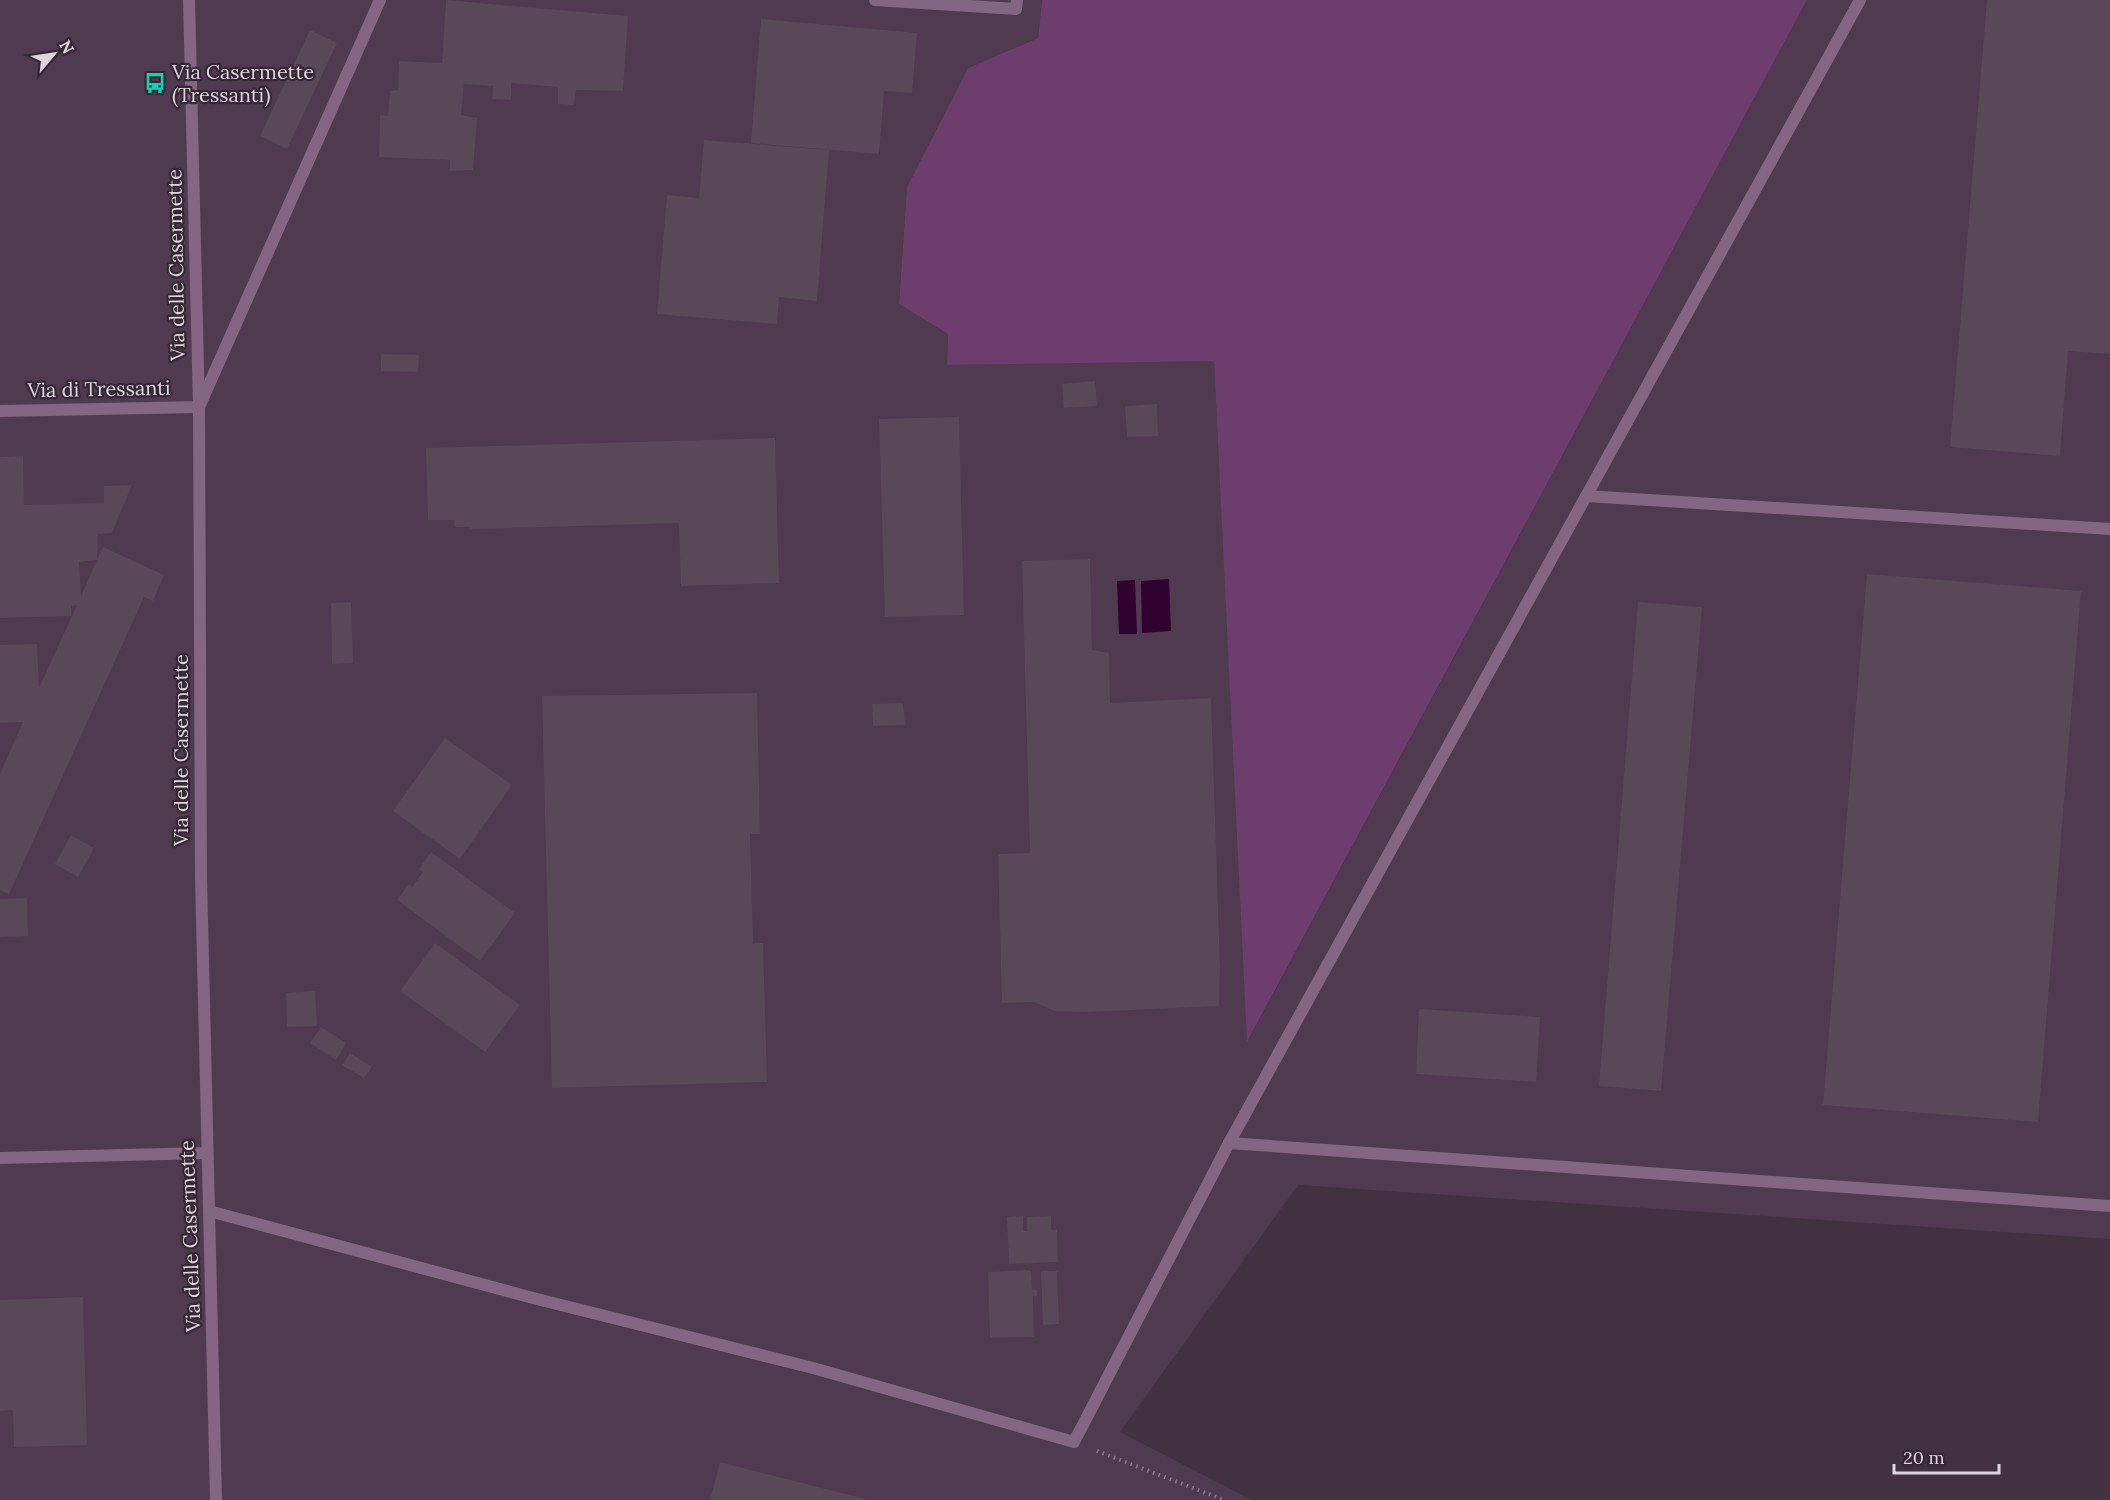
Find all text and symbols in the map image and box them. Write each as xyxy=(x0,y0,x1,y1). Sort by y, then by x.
north arrow xyxy=(24,24,84,84)
text: N xyxy=(55,36,79,57)
place label: Via Casermette (Tressanti) xyxy=(171,59,314,108)
bus stop icon: Via Casermette (Tressanti) xyxy=(143,71,167,95)
street label: Via delle Casermette xyxy=(161,169,190,362)
street label: Via di Tressanti xyxy=(26,375,171,402)
street label: Via delle Casermette xyxy=(168,654,193,847)
street label: Via delle Casermette xyxy=(174,1140,205,1333)
scale bar xyxy=(1894,1437,1999,1475)
text: 20 m xyxy=(1903,1446,1945,1469)

